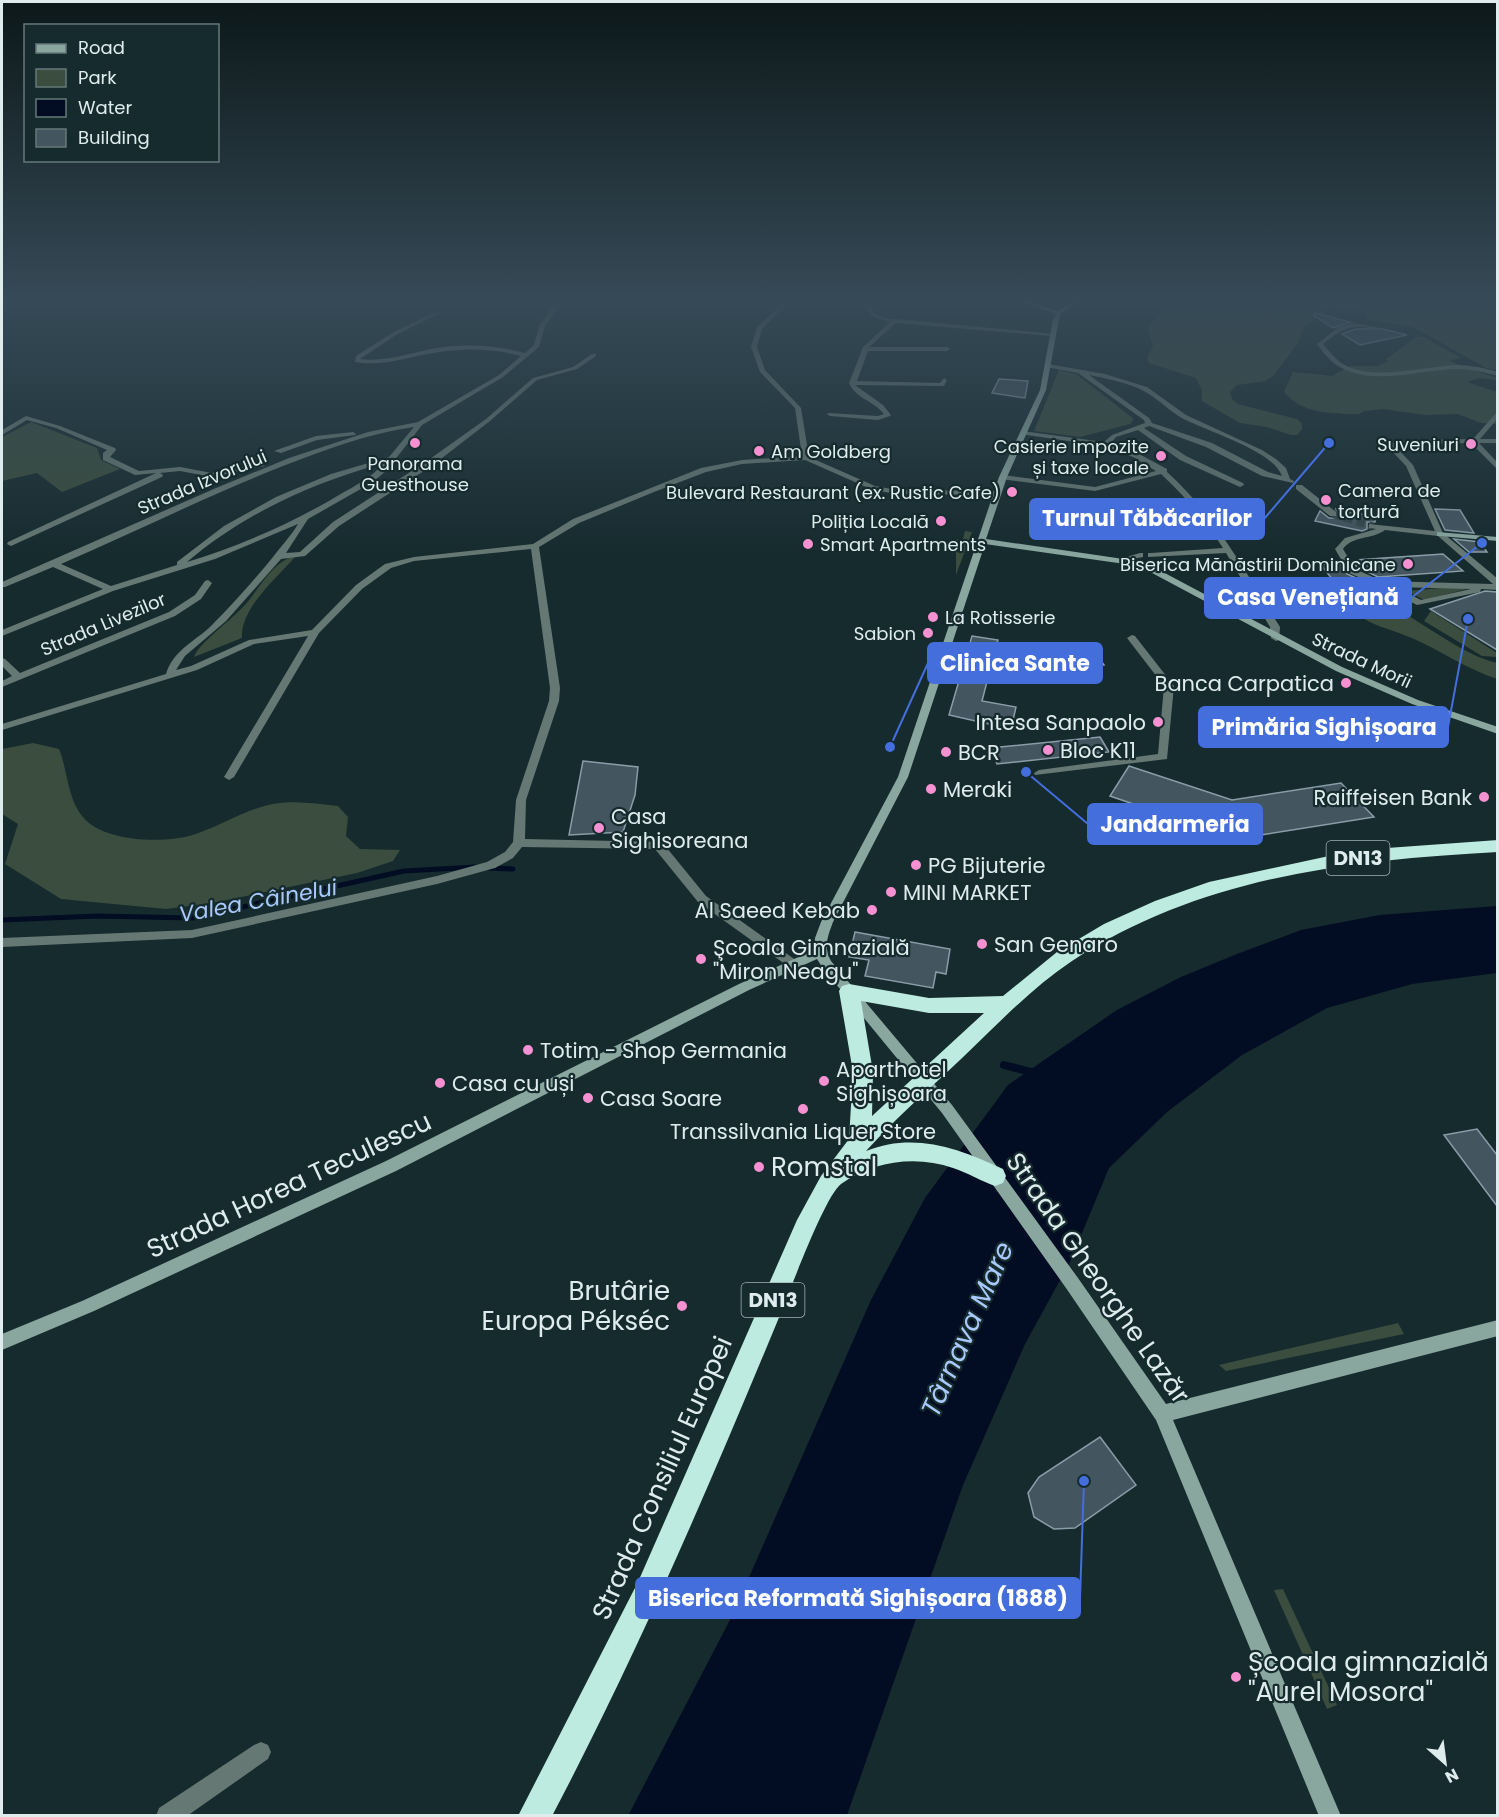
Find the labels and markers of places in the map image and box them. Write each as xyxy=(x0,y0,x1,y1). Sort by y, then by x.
place label: Suveniuri xyxy=(1377,432,1459,457)
place label: Casierie impozite și taxe locale xyxy=(994,434,1149,480)
marker: Panorama Guesthouse xyxy=(408,436,422,450)
marker: Suveniuri xyxy=(1464,437,1478,451)
place label: Am Goldberg xyxy=(771,439,891,464)
marker: Am Goldberg xyxy=(752,444,766,458)
marker: Casierie impozite și taxe locale xyxy=(1154,449,1168,463)
place label: Panorama Guesthouse xyxy=(361,451,469,497)
place label: Camera de tortură xyxy=(1338,478,1441,524)
place label: Bulevard Restaurant (ex. Rustic Cafe) xyxy=(666,480,1000,505)
marker: Bulevard Restaurant (ex. Rustic Cafe) xyxy=(1005,485,1019,499)
marker: Camera de tortură xyxy=(1319,493,1333,507)
callout: Turnul Tăbăcarilor xyxy=(1030,499,1264,539)
place label: Poliția Locală xyxy=(811,509,929,534)
marker: Poliția Locală xyxy=(934,514,948,528)
place label: Smart Apartments xyxy=(820,532,986,557)
marker: Smart Apartments xyxy=(801,537,815,551)
place label: Biserica Mănăstirii Dominicane xyxy=(1120,552,1396,577)
marker: Biserica Mănăstirii Dominicane xyxy=(1401,557,1415,571)
callout: Casa Venețiană xyxy=(1205,578,1411,618)
place label: La Rotisserie xyxy=(945,605,1055,630)
marker: La Rotisserie xyxy=(926,610,940,624)
place label: Sabion xyxy=(854,621,916,646)
marker: Sabion xyxy=(921,626,935,640)
callout: Clinica Sante xyxy=(928,643,1102,683)
place label: Banca Carpatica xyxy=(1155,669,1334,698)
marker: Banca Carpatica xyxy=(1339,676,1353,690)
callout: Primăria Sighișoara xyxy=(1199,707,1448,747)
place label: Intesa Sanpaolo xyxy=(976,708,1146,737)
marker: Intesa Sanpaolo xyxy=(1151,715,1165,729)
place label: Bloc K11 xyxy=(1060,736,1136,765)
place label: BCR xyxy=(958,738,1000,767)
marker: Bloc K11 xyxy=(1041,743,1055,757)
marker: BCR xyxy=(939,745,953,759)
place label: Meraki xyxy=(943,775,1012,804)
marker: Meraki xyxy=(924,782,938,796)
place label: Raiffeisen Bank xyxy=(1314,783,1472,812)
marker: Raiffeisen Bank xyxy=(1477,790,1491,804)
place label: Casa Sighisoreana xyxy=(611,802,748,855)
callout: Jandarmeria xyxy=(1088,804,1262,844)
marker: Casa Sighisoreana xyxy=(592,821,606,835)
place label: PG Bijuterie xyxy=(928,851,1045,880)
marker: PG Bijuterie xyxy=(909,858,923,872)
place label: MINI MARKET xyxy=(903,878,1032,907)
marker: MINI MARKET xyxy=(884,885,898,899)
place label: Al Saeed Kebab xyxy=(695,896,860,925)
marker: Al Saeed Kebab xyxy=(865,903,879,917)
place label: San Genaro xyxy=(994,930,1118,959)
place label: Şcoala Gimnazială "Miron Neagu" xyxy=(713,933,910,986)
marker: San Genaro xyxy=(975,937,989,951)
marker: Şcoala Gimnazială "Miron Neagu" xyxy=(694,952,708,966)
place label: Totim - Shop Germania xyxy=(540,1036,787,1065)
marker: Totim - Shop Germania xyxy=(521,1043,535,1057)
place label: Aparthotel Sighișoara xyxy=(836,1055,947,1108)
place label: Casa cu uși xyxy=(452,1069,575,1098)
marker: Aparthotel Sighișoara xyxy=(817,1074,831,1088)
marker: Casa cu uși xyxy=(433,1076,447,1090)
place label: Casa Soare xyxy=(600,1084,722,1113)
marker: Casa Soare xyxy=(581,1091,595,1105)
marker: Transsilvania Liquer Store xyxy=(796,1102,810,1116)
place label: Transsilvania Liquer Store xyxy=(670,1117,936,1146)
place label: Romstal xyxy=(771,1149,877,1185)
marker: Romstal xyxy=(752,1160,766,1174)
place label: Brutârie Europa Pékséc xyxy=(482,1273,670,1339)
marker: Brutârie Europa Pékséc xyxy=(675,1299,689,1313)
callout: Biserica Reformată Sighișoara (1888) xyxy=(636,1578,1080,1618)
place label: Școala gimnazială "Aurel Mosora" xyxy=(1248,1644,1489,1710)
marker: Școala gimnazială "Aurel Mosora" xyxy=(1229,1670,1243,1684)

